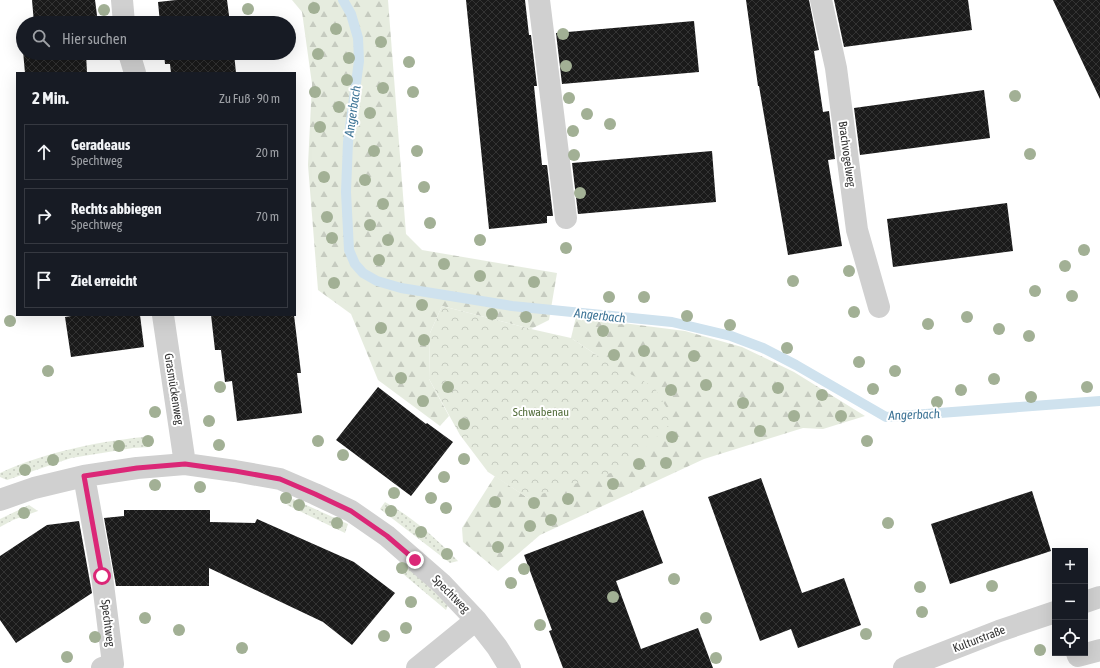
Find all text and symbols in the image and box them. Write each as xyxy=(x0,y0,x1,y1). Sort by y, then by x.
search box xyxy=(16,16,296,60)
icon: search xyxy=(30,27,52,49)
text: Hier suchen xyxy=(62,30,127,47)
water label: Angerbach xyxy=(341,84,364,139)
text: 2 Min. xyxy=(32,88,69,108)
text: Zu Fuß · 90 m xyxy=(219,91,280,106)
street label: Brachvogelweg xyxy=(835,120,859,189)
text: Geradeaus xyxy=(71,136,130,153)
icon: ahead xyxy=(33,141,55,163)
text: 20 m xyxy=(256,145,279,160)
text: Spechtweg xyxy=(71,153,122,168)
text: Rechts abbiegen xyxy=(71,200,161,217)
icon: right xyxy=(33,205,55,227)
text: 70 m xyxy=(256,209,279,224)
text: Spechtweg xyxy=(71,217,122,232)
icon: arrive xyxy=(33,269,55,291)
text: Ziel erreicht xyxy=(71,272,137,289)
water label: Angerbach xyxy=(573,305,627,326)
street label: Grasmückenweg xyxy=(161,352,187,427)
park label: Schwabenau xyxy=(513,405,569,419)
water label: Angerbach xyxy=(887,406,941,423)
map controls xyxy=(1052,548,1088,656)
button: + xyxy=(1052,548,1088,584)
route end xyxy=(406,551,424,569)
route start xyxy=(93,567,111,585)
street label: Spechtweg xyxy=(429,572,473,616)
button: − xyxy=(1052,584,1088,620)
street label: Spechtweg xyxy=(98,599,118,648)
button: locate xyxy=(1052,620,1088,656)
street label: Kulturstraße xyxy=(951,623,1007,655)

